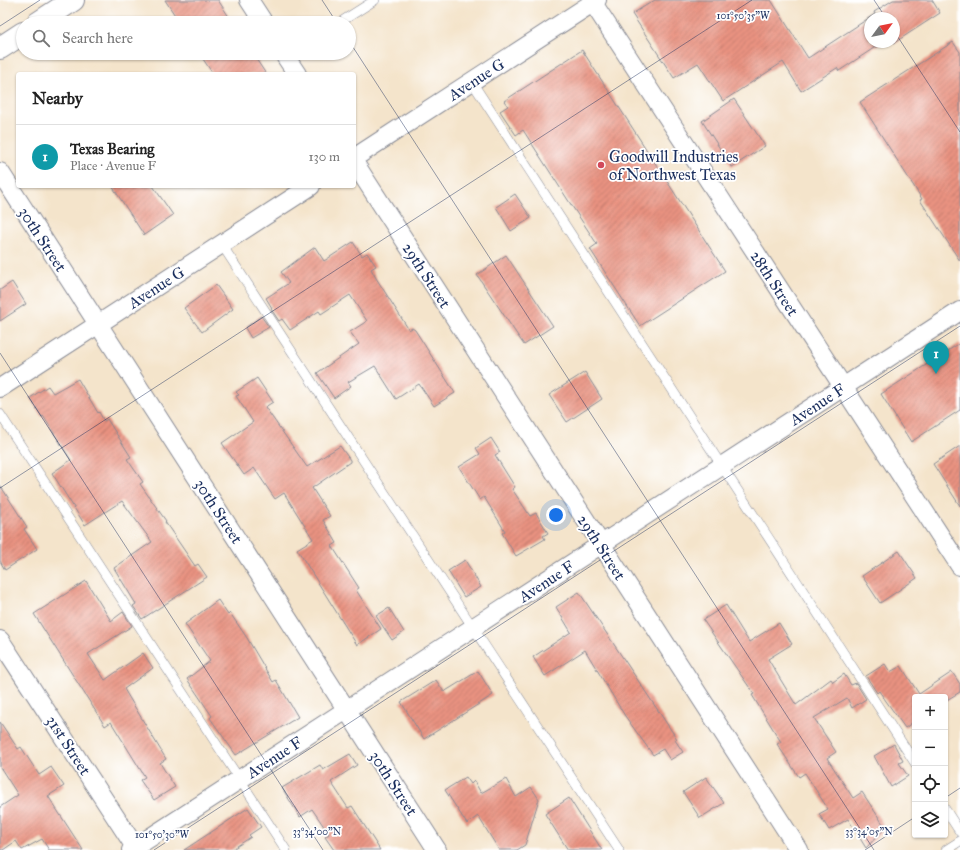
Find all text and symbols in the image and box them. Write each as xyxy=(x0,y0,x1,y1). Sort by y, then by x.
text: 101°50'35"W xyxy=(717,10,770,22)
north arrow xyxy=(864,12,900,48)
search box xyxy=(16,16,356,60)
icon: search xyxy=(30,27,52,49)
text: Search here xyxy=(62,29,133,47)
street label: Avenue G xyxy=(444,54,508,105)
text: Nearby xyxy=(32,88,83,109)
text: Texas Bearing xyxy=(70,140,154,158)
place label: Goodwill Industries of Northwest Texas xyxy=(609,147,739,184)
text: 1 xyxy=(42,149,48,165)
text: 130 m xyxy=(308,149,340,165)
text: Place · Avenue F xyxy=(70,158,156,174)
marker: Goodwill Industries of Northwest Texas xyxy=(596,160,606,170)
street label: 30th Street xyxy=(15,203,71,276)
street label: 29th Street xyxy=(398,239,455,312)
street label: 28th Street xyxy=(746,247,803,320)
street label: Avenue G xyxy=(124,262,188,313)
pin: 1 xyxy=(923,341,949,374)
street label: Avenue F xyxy=(785,379,849,430)
street label: 30th Street xyxy=(191,475,247,548)
your location xyxy=(546,505,566,525)
street label: 29th Street xyxy=(573,511,630,584)
street label: Avenue F xyxy=(514,556,578,607)
map controls xyxy=(912,694,948,838)
button: + xyxy=(912,694,948,730)
street label: 31st Street xyxy=(42,712,95,779)
button: − xyxy=(912,730,948,766)
street label: Avenue F xyxy=(242,732,306,783)
street label: 30th Street xyxy=(366,747,422,820)
button: locate xyxy=(912,766,948,802)
button: layers xyxy=(912,802,948,838)
text: 33°34'00"N xyxy=(293,826,342,838)
text: 33°34'05"N xyxy=(845,826,893,838)
text: 101°50'30"W xyxy=(135,829,190,841)

